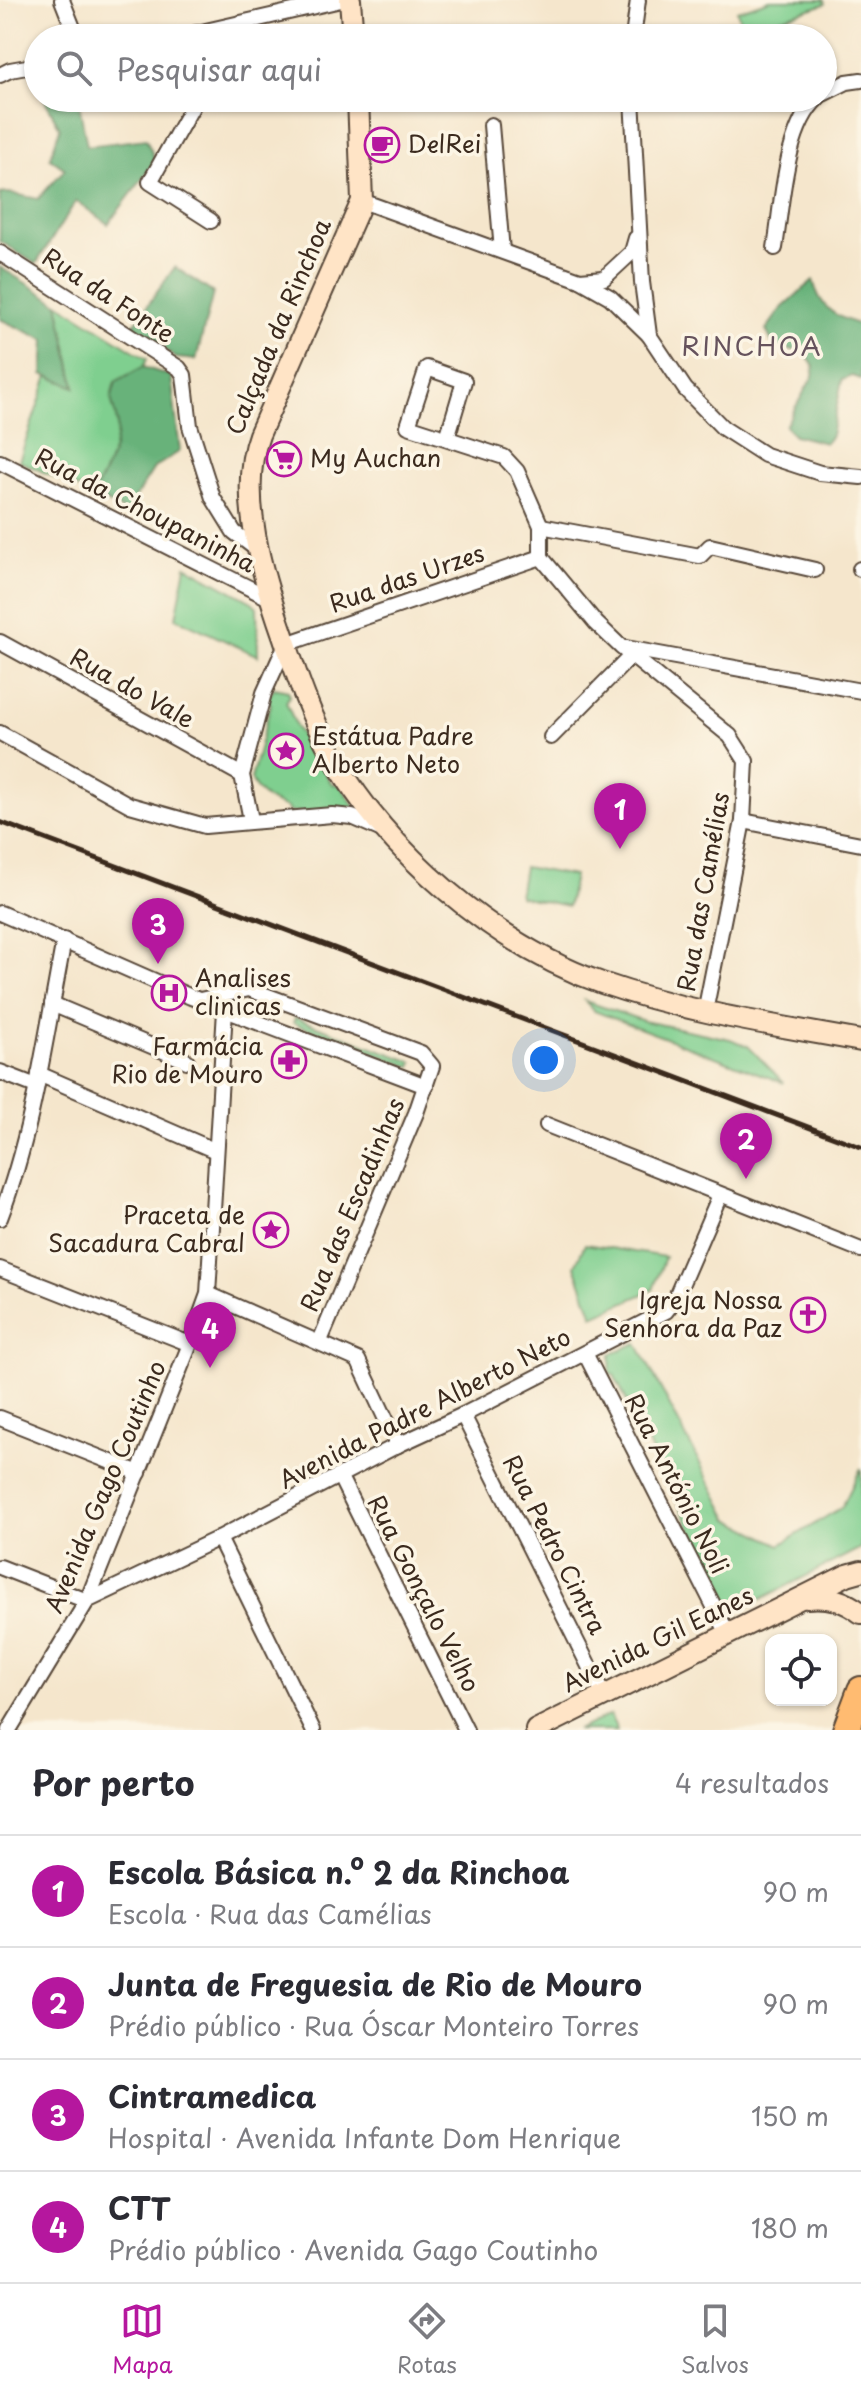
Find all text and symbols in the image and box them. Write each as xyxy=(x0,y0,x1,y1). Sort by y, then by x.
search box xyxy=(24,24,837,112)
icon: search xyxy=(52,46,96,90)
text: Pesquisar aqui xyxy=(116,46,322,91)
place label: DelRei xyxy=(408,125,481,161)
cafe icon: DelRei xyxy=(363,126,401,164)
street label: Calçada da Rinchoa xyxy=(215,213,339,440)
street label: Rua da Fonte xyxy=(36,238,182,351)
district label: RINCHOA xyxy=(681,326,823,365)
street label: Rua da Choupaninha xyxy=(29,438,263,581)
place label: My Auchan xyxy=(310,439,441,475)
supermarket icon: My Auchan xyxy=(265,440,303,478)
street label: Rua das Urzes xyxy=(324,534,489,620)
street label: Rua do Vale xyxy=(64,638,202,736)
place label: Estátua Padre Alberto Neto xyxy=(312,717,474,781)
place icon: Estátua Padre Alberto Neto xyxy=(267,732,305,770)
pin: 1 xyxy=(594,783,646,849)
street label: Rua das Camélias xyxy=(667,789,737,994)
pin: 3 xyxy=(132,898,184,964)
place label: Analises clinicas xyxy=(195,959,291,1023)
hospital icon: Analises clinicas xyxy=(150,974,188,1012)
place label: Farmácia Rio de Mouro xyxy=(112,1027,263,1091)
your location xyxy=(524,1040,564,1080)
pharmacy icon: Farmácia Rio de Mouro xyxy=(270,1042,308,1080)
street label: Rua das Escadinhas xyxy=(290,1092,412,1317)
pin: 2 xyxy=(720,1113,772,1179)
place label: Praceta de Sacadura Cabral xyxy=(48,1196,245,1260)
place icon: Praceta de Sacadura Cabral xyxy=(252,1211,290,1249)
place label: Igreja Nossa Senhora da Paz xyxy=(604,1281,782,1345)
church icon: Igreja Nossa Senhora da Paz xyxy=(789,1296,827,1334)
pin: 4 xyxy=(184,1302,236,1368)
street label: Avenida Padre Alberto Neto xyxy=(272,1318,576,1497)
street label: Avenida Gago Coutinho xyxy=(35,1354,174,1618)
street label: Rua António Noli xyxy=(617,1387,739,1580)
street label: Rua Pedro Cintra xyxy=(495,1448,617,1640)
street label: Rua Gonçalo Velho xyxy=(360,1488,490,1698)
street label: Avenida Gil Eanes xyxy=(556,1576,759,1700)
map controls xyxy=(765,1634,837,1706)
button: locate xyxy=(765,1634,837,1706)
text: Por perto xyxy=(32,1756,194,1808)
text: 4 resultados xyxy=(675,1763,829,1802)
text: Escola Básica n.º 2 da Rinchoa xyxy=(108,1849,570,1894)
text: 1 xyxy=(52,1872,64,1911)
text: 90 m xyxy=(762,1872,829,1911)
text: Escola · Rua das Camélias xyxy=(108,1894,432,1933)
text: Junta de Freguesia de Rio de Mouro xyxy=(108,1961,642,2006)
text: 2 xyxy=(49,1984,67,2023)
text: 90 m xyxy=(762,1984,829,2023)
text: Prédio público · Rua Óscar Monteiro Torres xyxy=(108,2006,639,2045)
text: Cintramedica xyxy=(108,2073,316,2118)
text: 3 xyxy=(49,2096,67,2135)
text: 150 m xyxy=(751,2096,829,2135)
text: Hospital · Avenida Infante Dom Henrique xyxy=(108,2118,621,2157)
text: CTT xyxy=(108,2185,170,2230)
text: 4 xyxy=(49,2208,67,2247)
text: 180 m xyxy=(751,2208,829,2247)
text: Prédio público · Avenida Gago Coutinho xyxy=(108,2230,598,2269)
tab: Mapa xyxy=(112,2299,173,2380)
tab: Rotas xyxy=(397,2299,457,2380)
tab: Salvos xyxy=(681,2299,749,2380)

